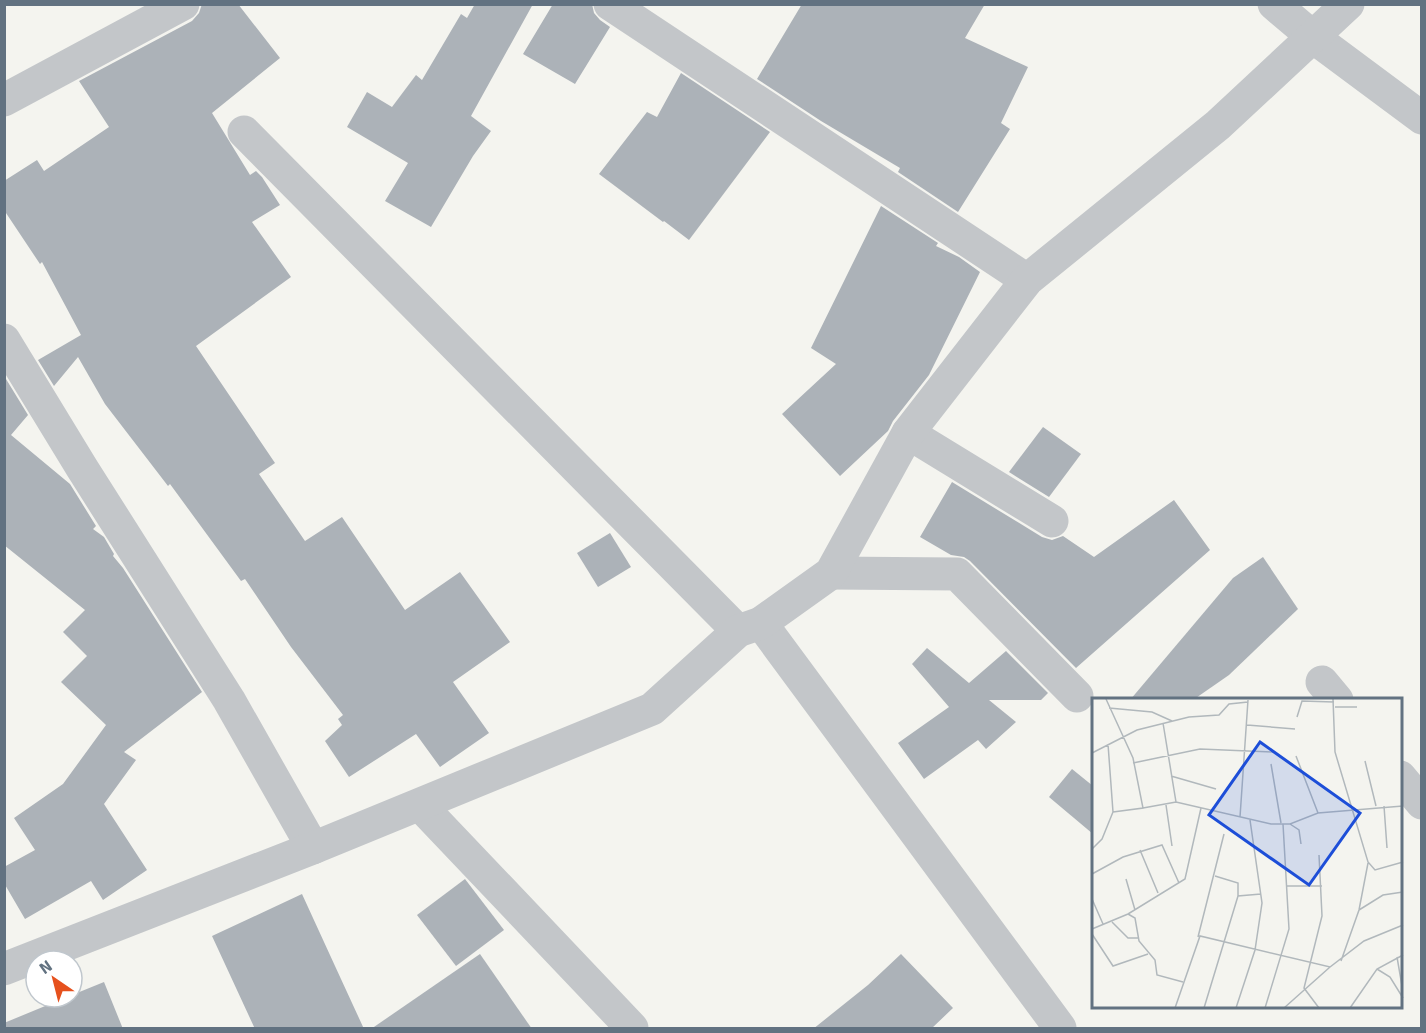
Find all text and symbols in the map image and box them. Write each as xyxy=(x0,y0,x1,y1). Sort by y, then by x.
inset map xyxy=(1092,698,1402,1009)
north arrow xyxy=(24,949,84,1009)
text: N xyxy=(36,956,56,979)

